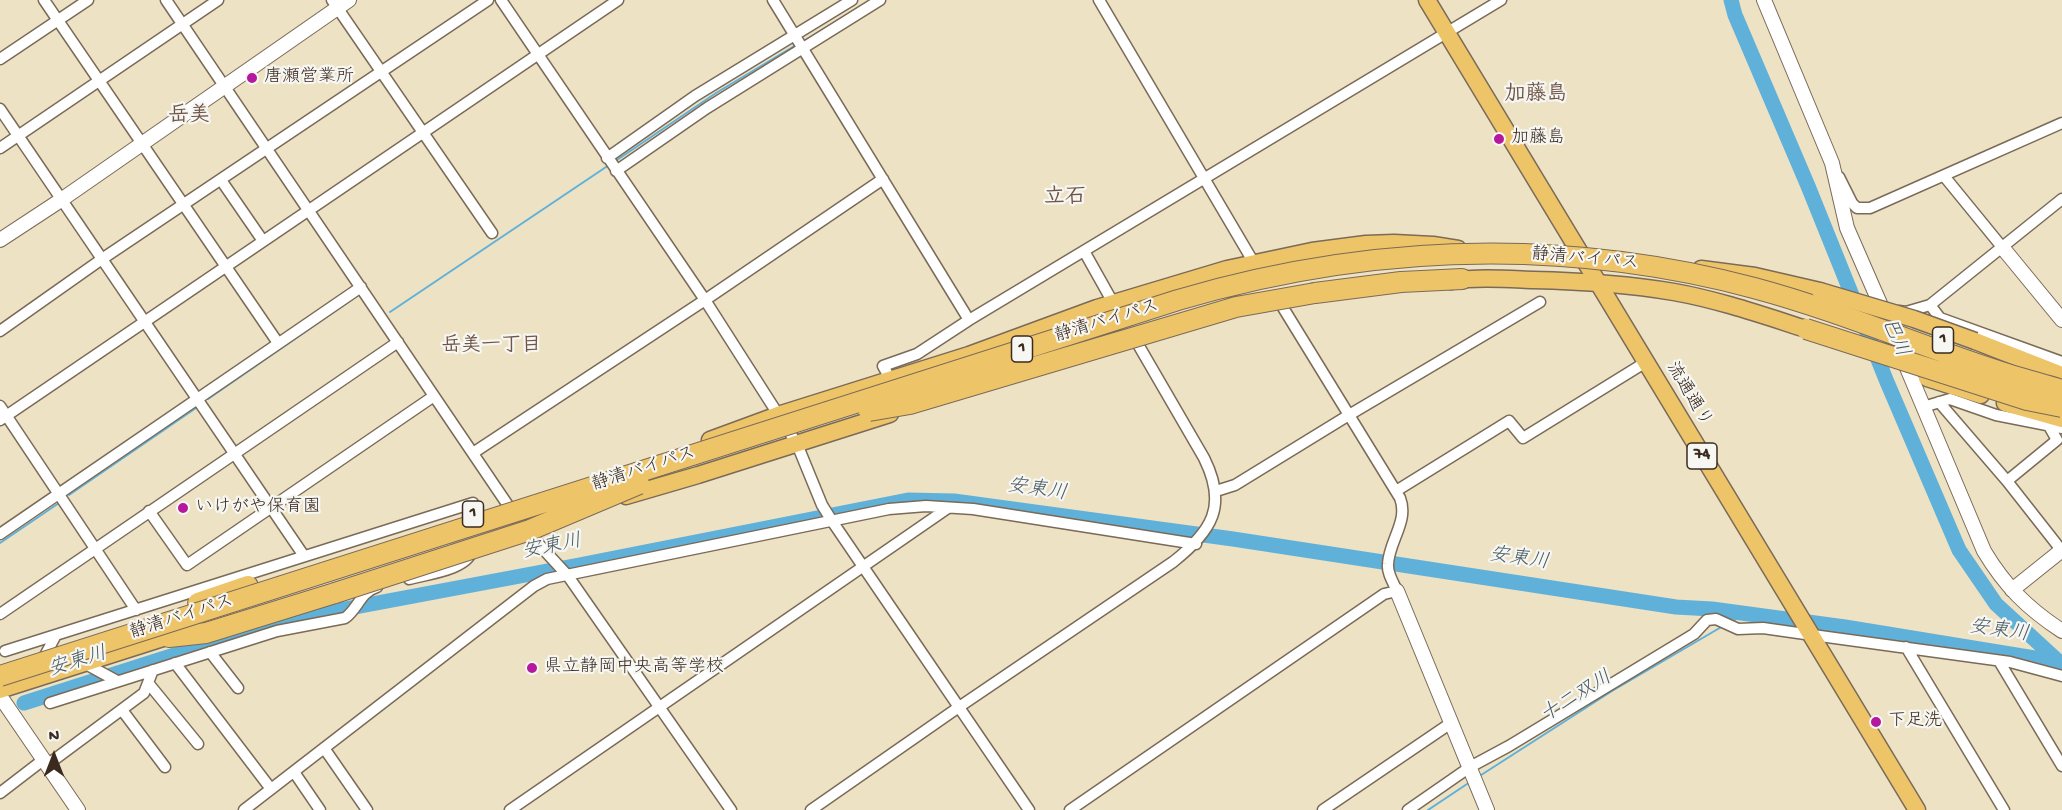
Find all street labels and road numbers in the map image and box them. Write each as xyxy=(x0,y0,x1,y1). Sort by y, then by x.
street label: 静清バイパス xyxy=(1530,245,1640,275)
street label: 静清バイパス xyxy=(1052,296,1162,348)
road number: 1 xyxy=(1932,327,1954,353)
road number: 1 xyxy=(1012,336,1032,362)
street label: 流通通り xyxy=(1660,359,1716,431)
street label: 静清バイパス xyxy=(589,443,699,497)
road number: 74 xyxy=(1687,443,1717,469)
road number: 1 xyxy=(462,501,484,527)
street label: 静清バイパス xyxy=(127,591,237,645)

